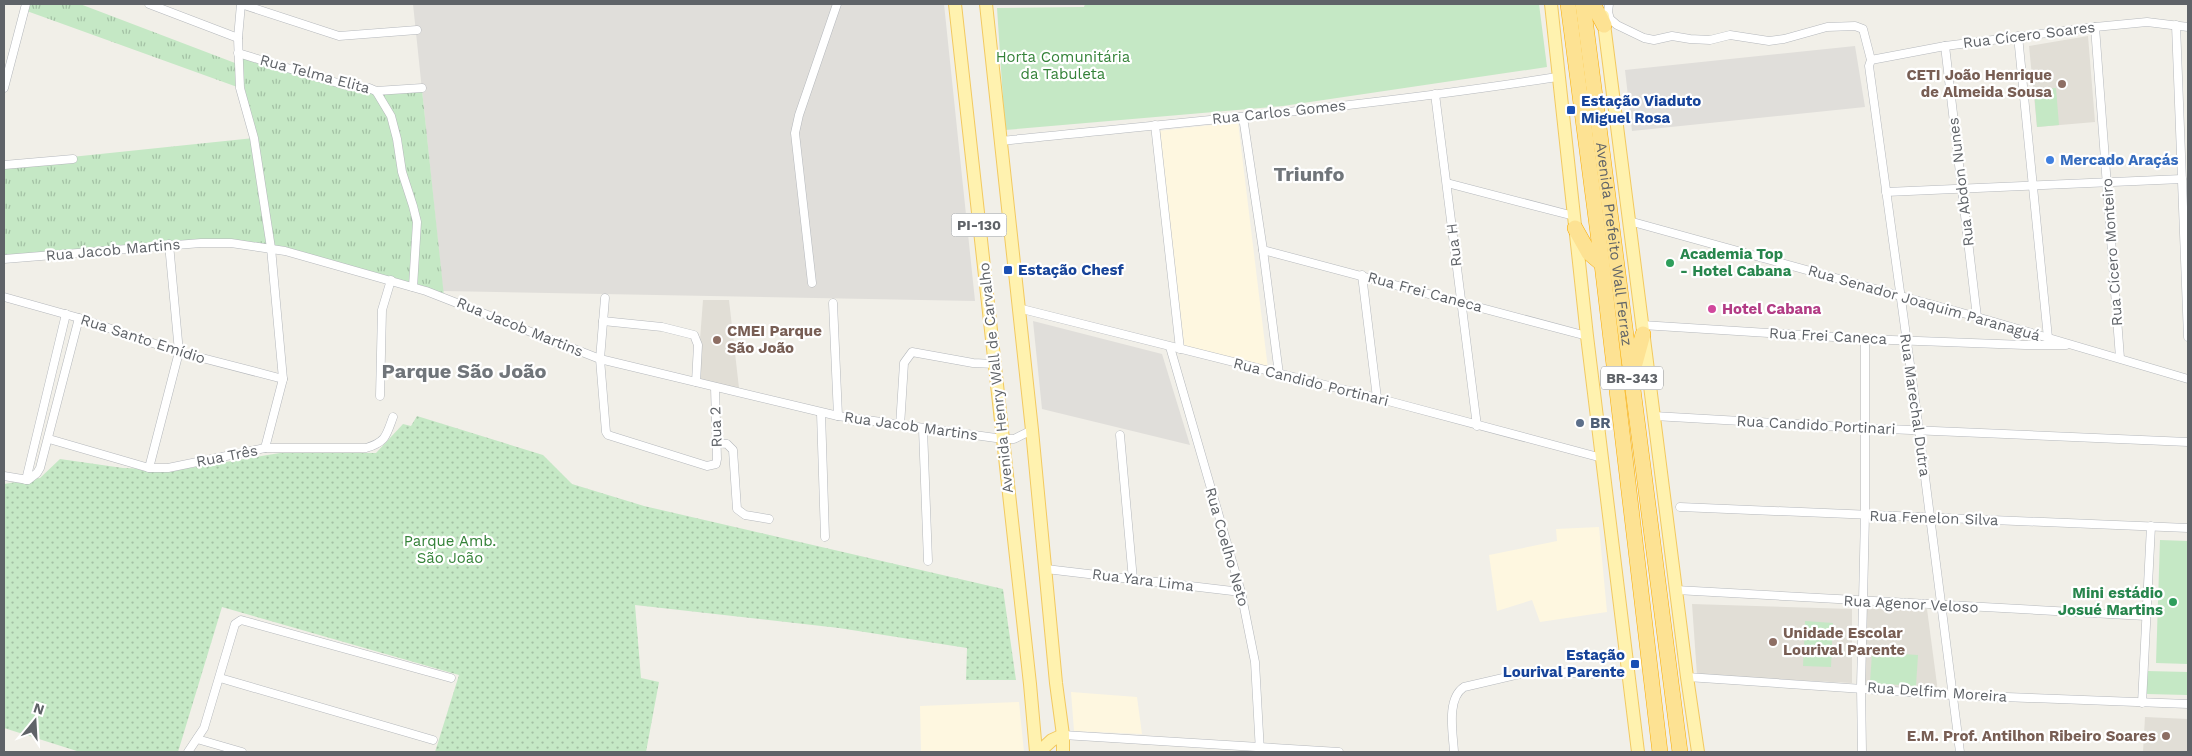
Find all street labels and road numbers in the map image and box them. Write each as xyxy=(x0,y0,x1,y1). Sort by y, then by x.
street label: Rua Cícero Soares xyxy=(1962,18,2096,52)
street label: Rua Telma Elita xyxy=(258,51,372,97)
street label: Rua Carlos Gomes xyxy=(1211,96,1347,128)
street label: Rua Abdon Nunes xyxy=(1944,116,1978,248)
street label: Avenida Prefeito Wall Ferraz xyxy=(1592,141,1636,347)
street label: Rua Cícero Monteiro xyxy=(2098,177,2126,327)
road number: PI-130 xyxy=(952,214,1006,236)
street label: Rua H xyxy=(1442,222,1466,268)
street label: Rua Jacob Martins xyxy=(45,235,181,265)
street label: Rua Senador Joaquim Paranaguá xyxy=(1806,261,2043,345)
street label: Avenida Henry Wall de Carvalho xyxy=(975,262,1017,494)
street label: Rua Frei Caneca xyxy=(1366,268,1485,316)
street label: Rua Jacob Martins xyxy=(454,293,586,361)
street label: Rua Santo Emídio xyxy=(78,310,208,368)
street label: Rua Frei Caneca xyxy=(1769,324,1888,348)
street label: Rua Marechal Dutra xyxy=(1896,332,1934,478)
street label: Rua Candido Portinari xyxy=(1232,354,1390,410)
road number: BR-343 xyxy=(1601,366,1663,389)
street label: Rua 2 xyxy=(706,406,726,448)
street label: Rua Jacob Martins xyxy=(843,408,979,444)
street label: Rua Candido Portinari xyxy=(1736,412,1896,438)
street label: Rua Três xyxy=(195,441,259,471)
street label: Rua Coelho Neto xyxy=(1201,485,1253,609)
street label: Rua Fenelon Silva xyxy=(1869,507,1999,529)
street label: Rua Yara Lima xyxy=(1091,565,1195,595)
street label: Rua Agenor Veloso xyxy=(1843,591,1979,617)
street label: Rua Delfim Moreira xyxy=(1866,678,2008,706)

